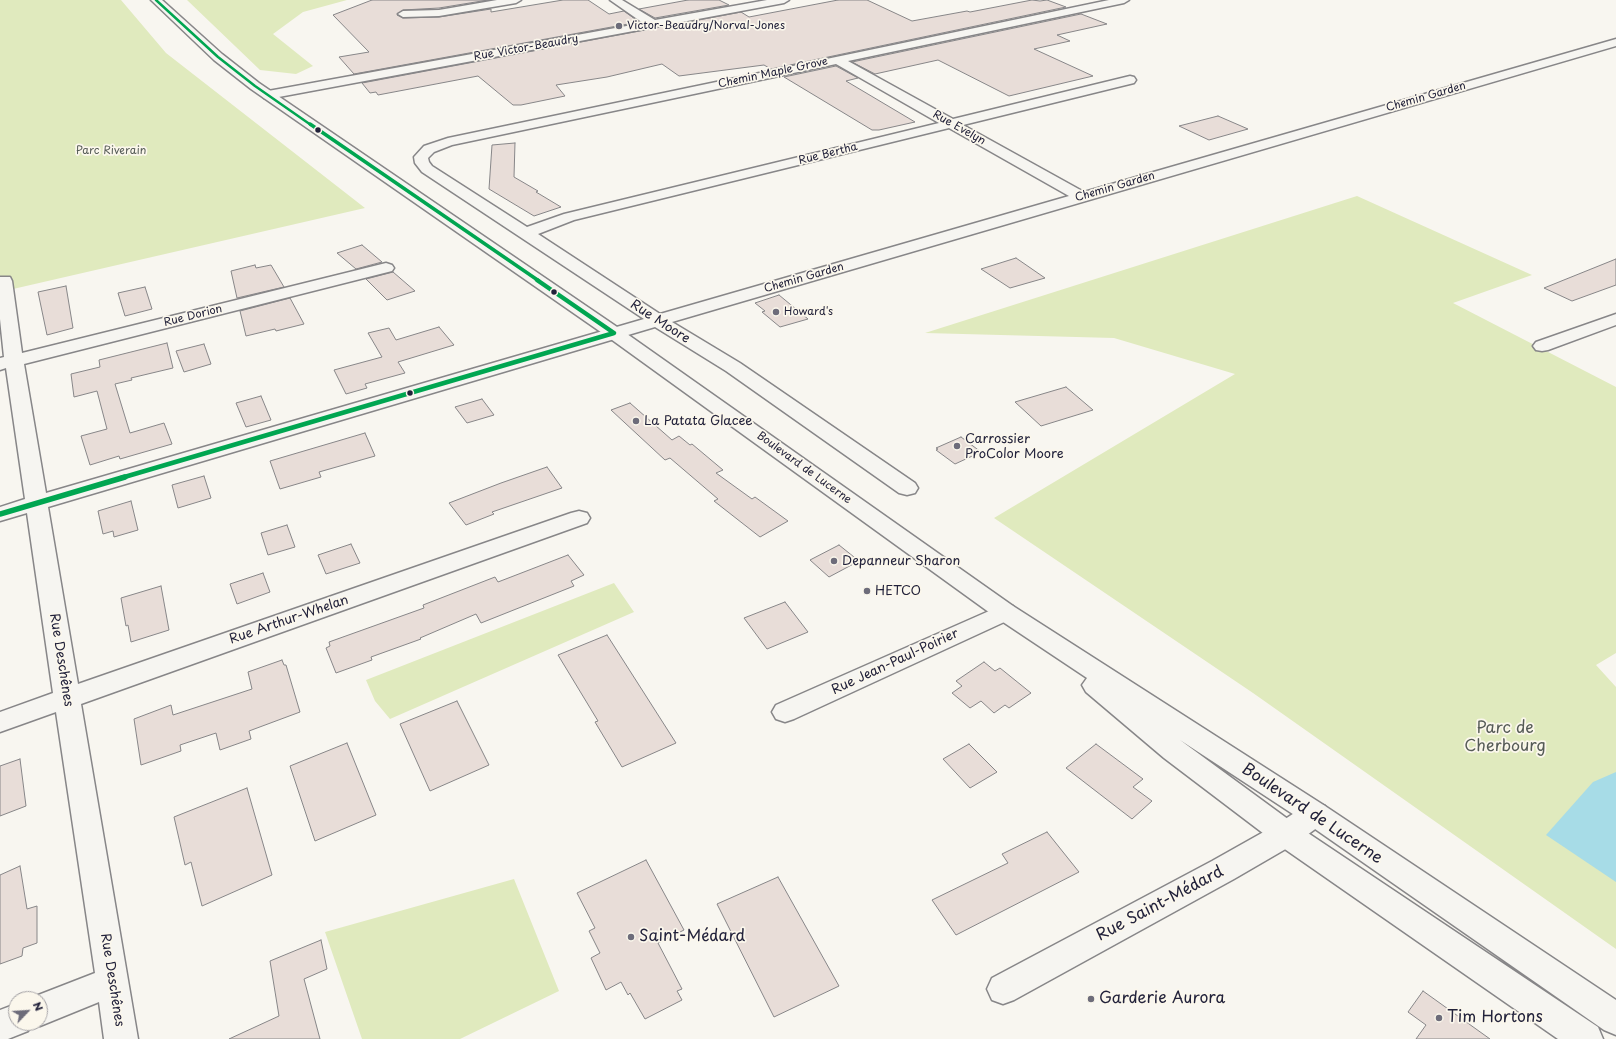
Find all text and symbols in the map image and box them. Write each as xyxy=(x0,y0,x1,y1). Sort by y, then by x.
place label: Victor-Beaudry/Norval-Jones xyxy=(627,19,785,33)
marker: Victor-Beaudry/Norval-Jones xyxy=(614,21,624,31)
street label: Rue Victor-Beaudry xyxy=(473,32,579,64)
street label: Chemin Maple Grove xyxy=(717,55,829,91)
street label: Chemin Garden xyxy=(1385,79,1467,115)
street label: Rue Evelyn xyxy=(930,108,988,148)
unlabelled marker xyxy=(313,125,323,135)
street label: Rue Bertha xyxy=(797,140,859,168)
park label: Parc Riverain xyxy=(76,144,146,158)
street label: Chemin Garden xyxy=(1074,169,1156,205)
street label: Chemin Garden xyxy=(763,260,845,296)
unlabelled marker xyxy=(549,287,559,297)
street label: Rue Moore xyxy=(627,297,693,347)
street label: Rue Dorion xyxy=(162,302,224,330)
place label: Howard's xyxy=(784,305,833,319)
marker: Howard's xyxy=(771,307,781,317)
unlabelled marker xyxy=(405,388,415,398)
place label: La Patata Glacee xyxy=(644,413,753,429)
marker: La Patata Glacee xyxy=(631,416,641,426)
street label: Boulevard de Lucerne xyxy=(754,429,854,507)
place label: Carrossier ProColor Moore xyxy=(965,431,1064,462)
marker: Carrossier ProColor Moore xyxy=(952,441,962,451)
place label: Depanneur Sharon xyxy=(842,553,960,569)
marker: Depanneur Sharon xyxy=(829,556,839,566)
place label: HETCO xyxy=(875,583,921,599)
marker: HETCO xyxy=(862,586,872,596)
street label: Rue Arthur-Whelan xyxy=(227,592,351,648)
street label: Rue Deschênes xyxy=(46,612,76,708)
street label: Rue Jean-Paul-Poirier xyxy=(829,626,961,698)
park label: Parc de Cherbourg xyxy=(1464,719,1546,757)
street label: Boulevard de Lucerne xyxy=(1238,760,1386,868)
street label: Rue Saint-Médard xyxy=(1093,862,1227,946)
place label: Saint-Médard xyxy=(639,927,745,947)
street label: Rue Deschênes xyxy=(97,932,127,1028)
marker: Saint-Médard xyxy=(626,932,636,942)
place label: Garderie Aurora xyxy=(1099,989,1225,1009)
north arrow xyxy=(8,991,48,1031)
marker: Garderie Aurora xyxy=(1086,994,1096,1004)
text: N xyxy=(29,999,48,1014)
place label: Tim Hortons xyxy=(1447,1008,1543,1028)
marker: Tim Hortons xyxy=(1434,1013,1444,1023)

